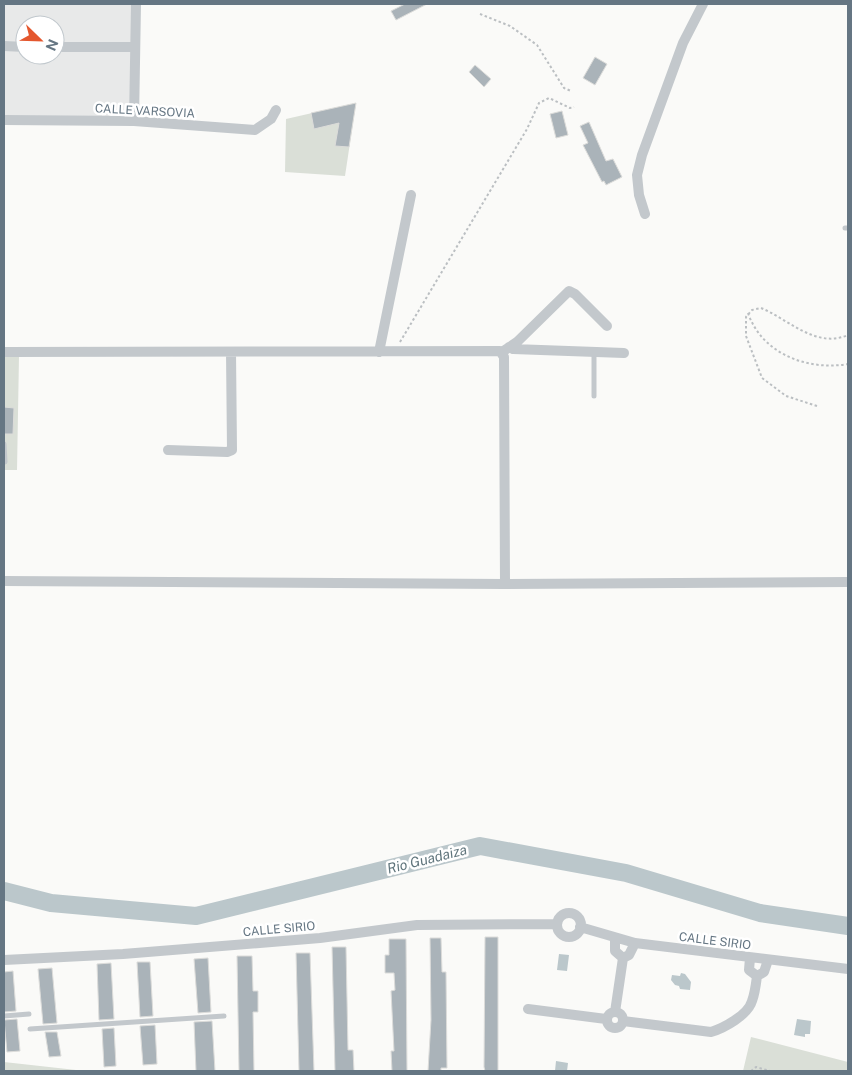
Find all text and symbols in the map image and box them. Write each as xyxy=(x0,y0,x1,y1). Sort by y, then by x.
north arrow xyxy=(15,15,65,65)
text: N xyxy=(42,37,61,53)
street label: CALLE VARSOVIA xyxy=(95,101,196,121)
water label: Rio Guadaiza xyxy=(385,841,469,877)
street label: CALLE SIRIO xyxy=(242,919,316,939)
street label: CALLE SIRIO xyxy=(678,930,752,952)

